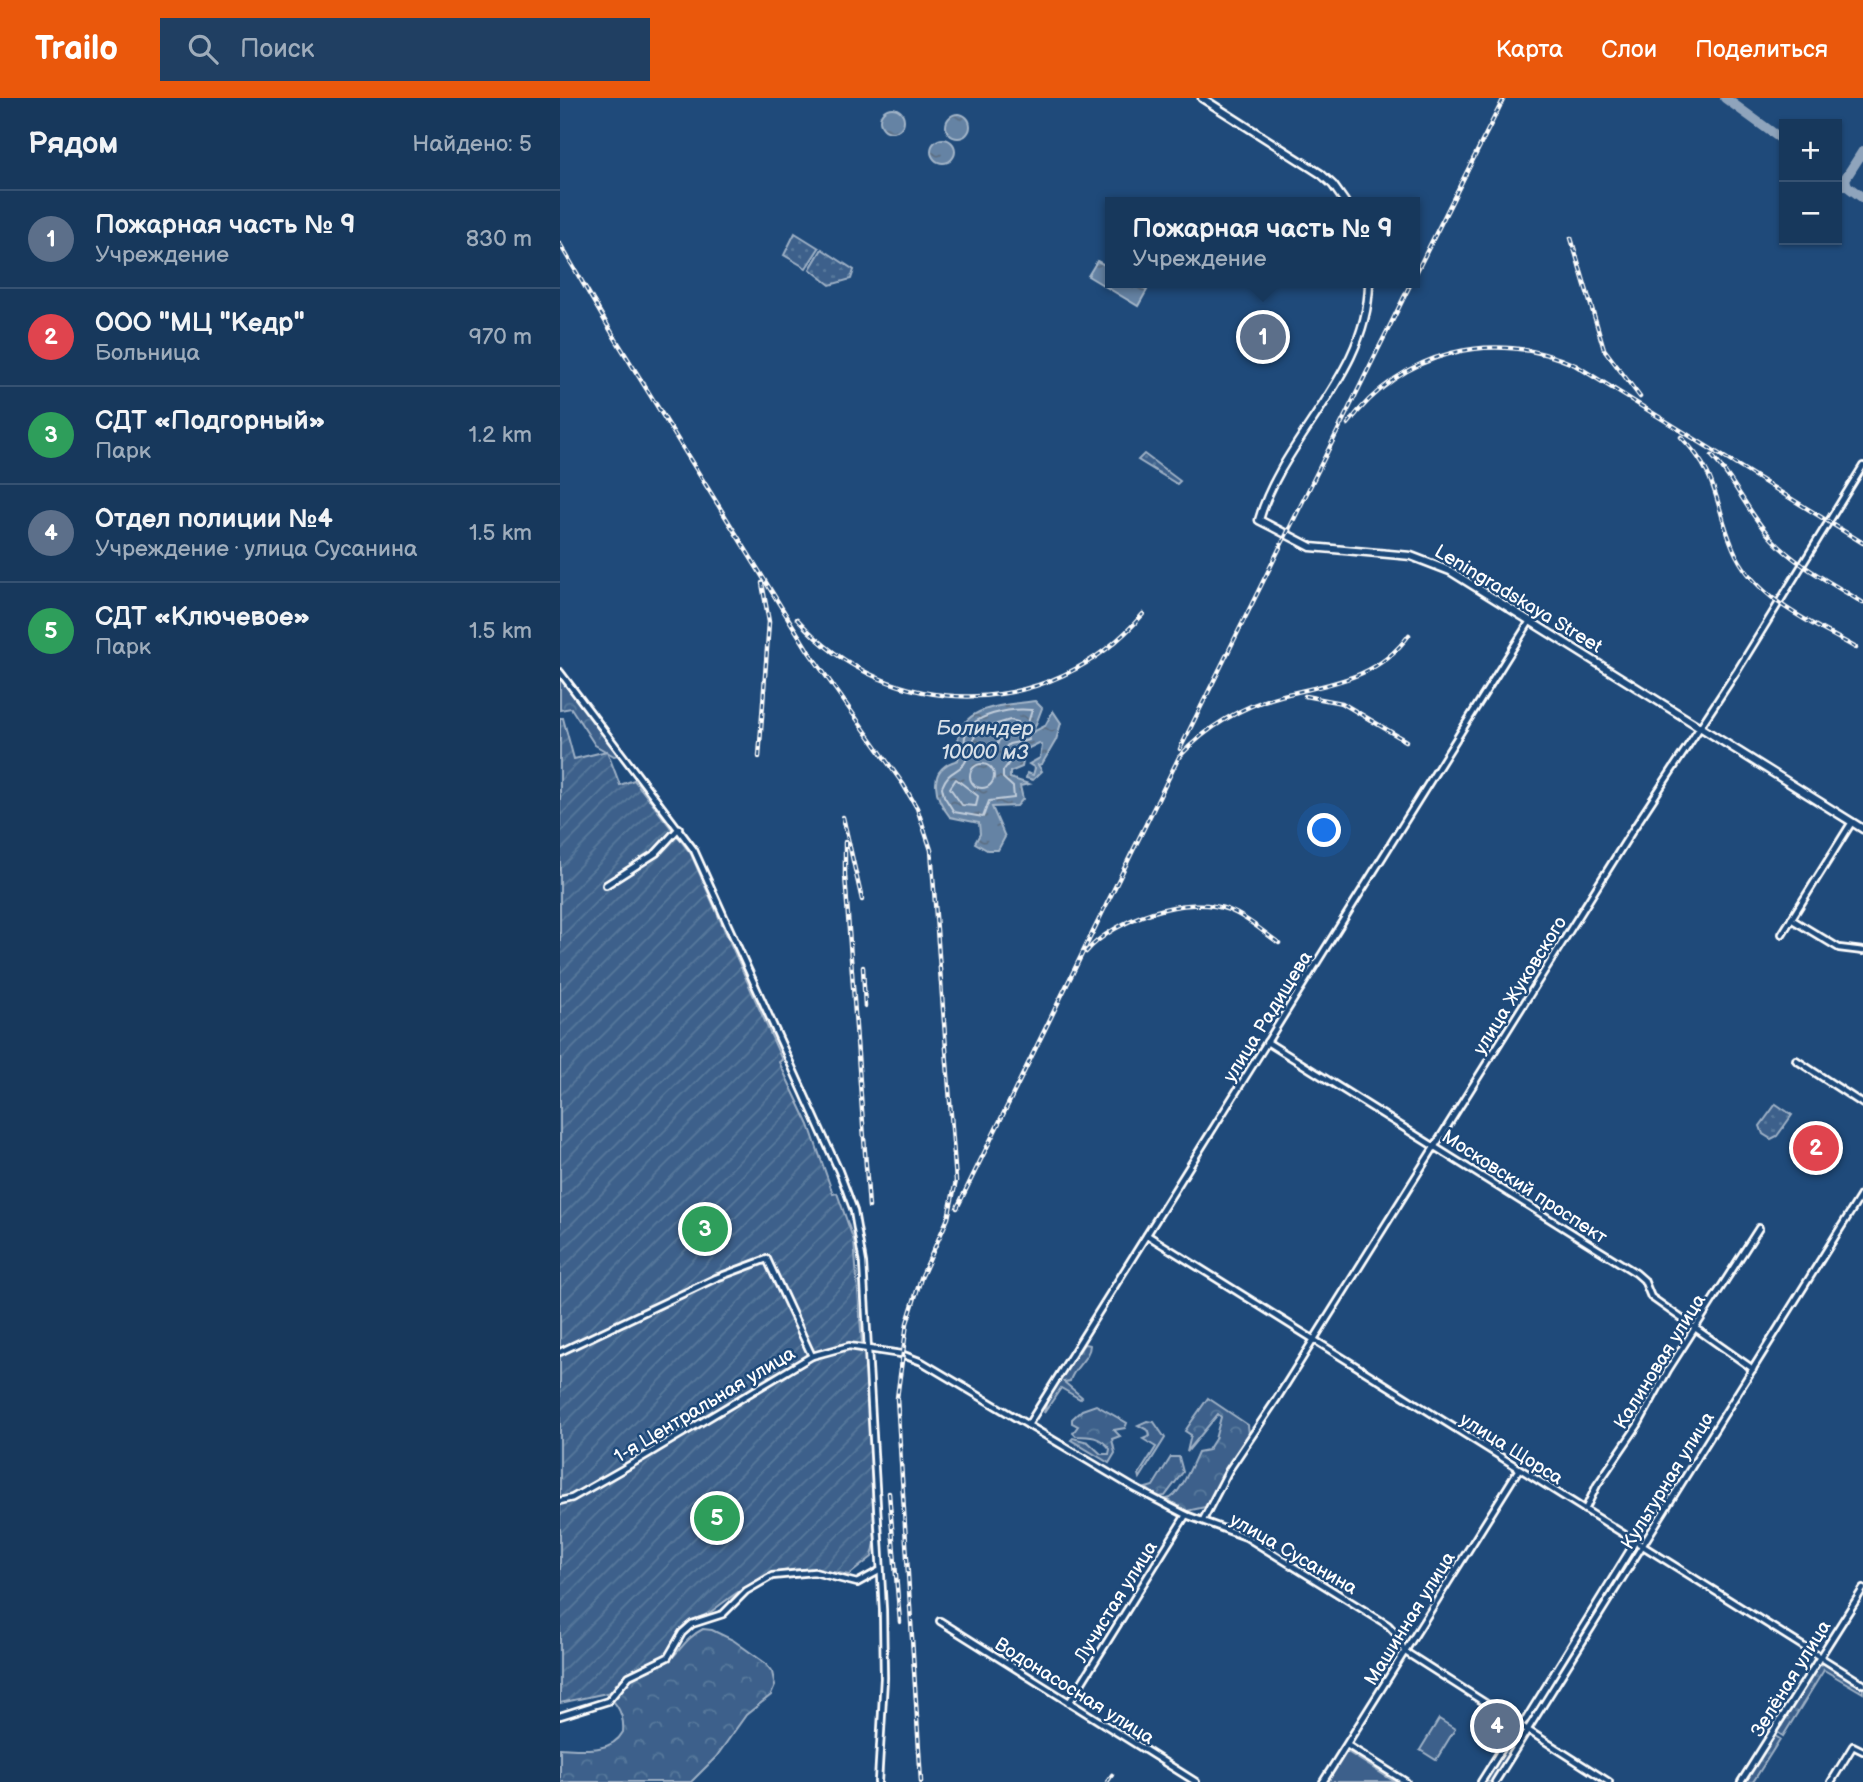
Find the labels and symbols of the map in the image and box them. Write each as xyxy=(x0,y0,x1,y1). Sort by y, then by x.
pin: 1 xyxy=(1240,311,1286,363)
street label: Leningradskaya Street xyxy=(1430,540,1606,659)
water label: Болиндер 10000 м3 xyxy=(936,716,1034,765)
your location xyxy=(1307,813,1341,847)
street label: улица Жуковского xyxy=(1468,912,1572,1059)
street label: улица Радищева xyxy=(1219,947,1318,1087)
pin: 2 xyxy=(1793,1122,1839,1174)
street label: Московский проспект xyxy=(1437,1125,1611,1249)
pin: 3 xyxy=(682,1203,728,1255)
street label: Калиновая улица xyxy=(1609,1290,1711,1434)
street label: 1-я Центральная улица xyxy=(610,1342,799,1468)
street label: улица Щорса xyxy=(1455,1408,1567,1490)
street label: Культурная улица xyxy=(1617,1408,1720,1554)
pin: 5 xyxy=(694,1492,740,1544)
street label: улица Сусанина xyxy=(1225,1509,1361,1600)
street label: Лучистая улица xyxy=(1069,1537,1163,1667)
street label: Машинная улица xyxy=(1360,1548,1461,1690)
street label: Зелёная улица xyxy=(1746,1616,1836,1741)
street label: Водонасосная улица xyxy=(990,1633,1158,1750)
pin: 4 xyxy=(1474,1700,1520,1752)

